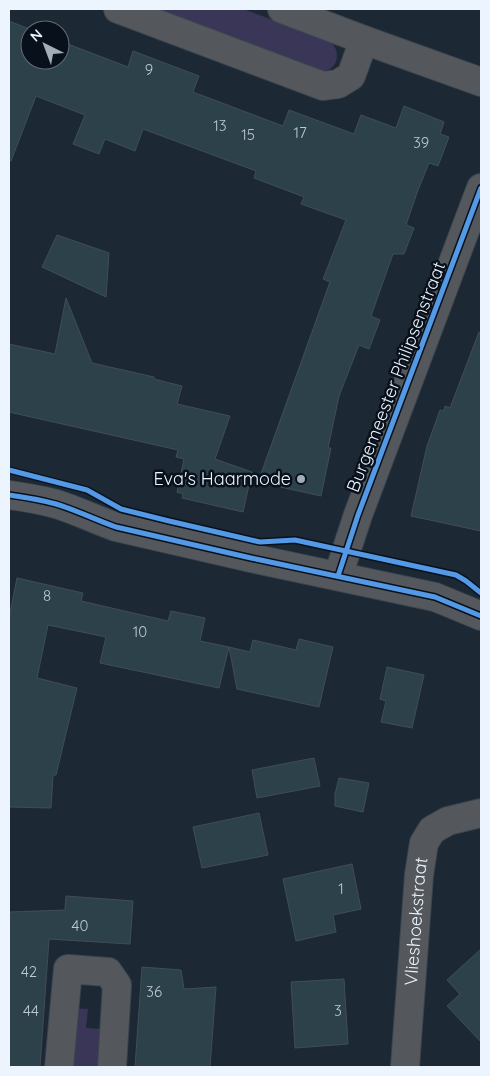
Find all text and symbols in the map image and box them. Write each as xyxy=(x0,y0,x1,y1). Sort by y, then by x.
north arrow xyxy=(20,20,70,70)
text: N xyxy=(26,25,46,45)
house number: 9 xyxy=(145,60,153,79)
house number: 13 xyxy=(213,116,227,135)
house number: 17 xyxy=(293,123,307,142)
house number: 15 xyxy=(241,125,255,144)
house number: 39 xyxy=(413,133,429,152)
street label: Burgemeester Philipsenstraat xyxy=(341,258,450,495)
place label: Eva's Haarmode xyxy=(154,467,291,490)
marker: Eva's Haarmode xyxy=(295,473,307,485)
house number: 8 xyxy=(43,586,51,605)
house number: 10 xyxy=(133,622,147,641)
street label: Vlieshoekstraat xyxy=(399,855,433,986)
house number: 1 xyxy=(338,879,344,898)
house number: 40 xyxy=(72,916,88,935)
house number: 42 xyxy=(21,962,37,981)
house number: 36 xyxy=(146,982,162,1001)
house number: 44 xyxy=(23,1001,39,1020)
house number: 3 xyxy=(334,1001,342,1020)

